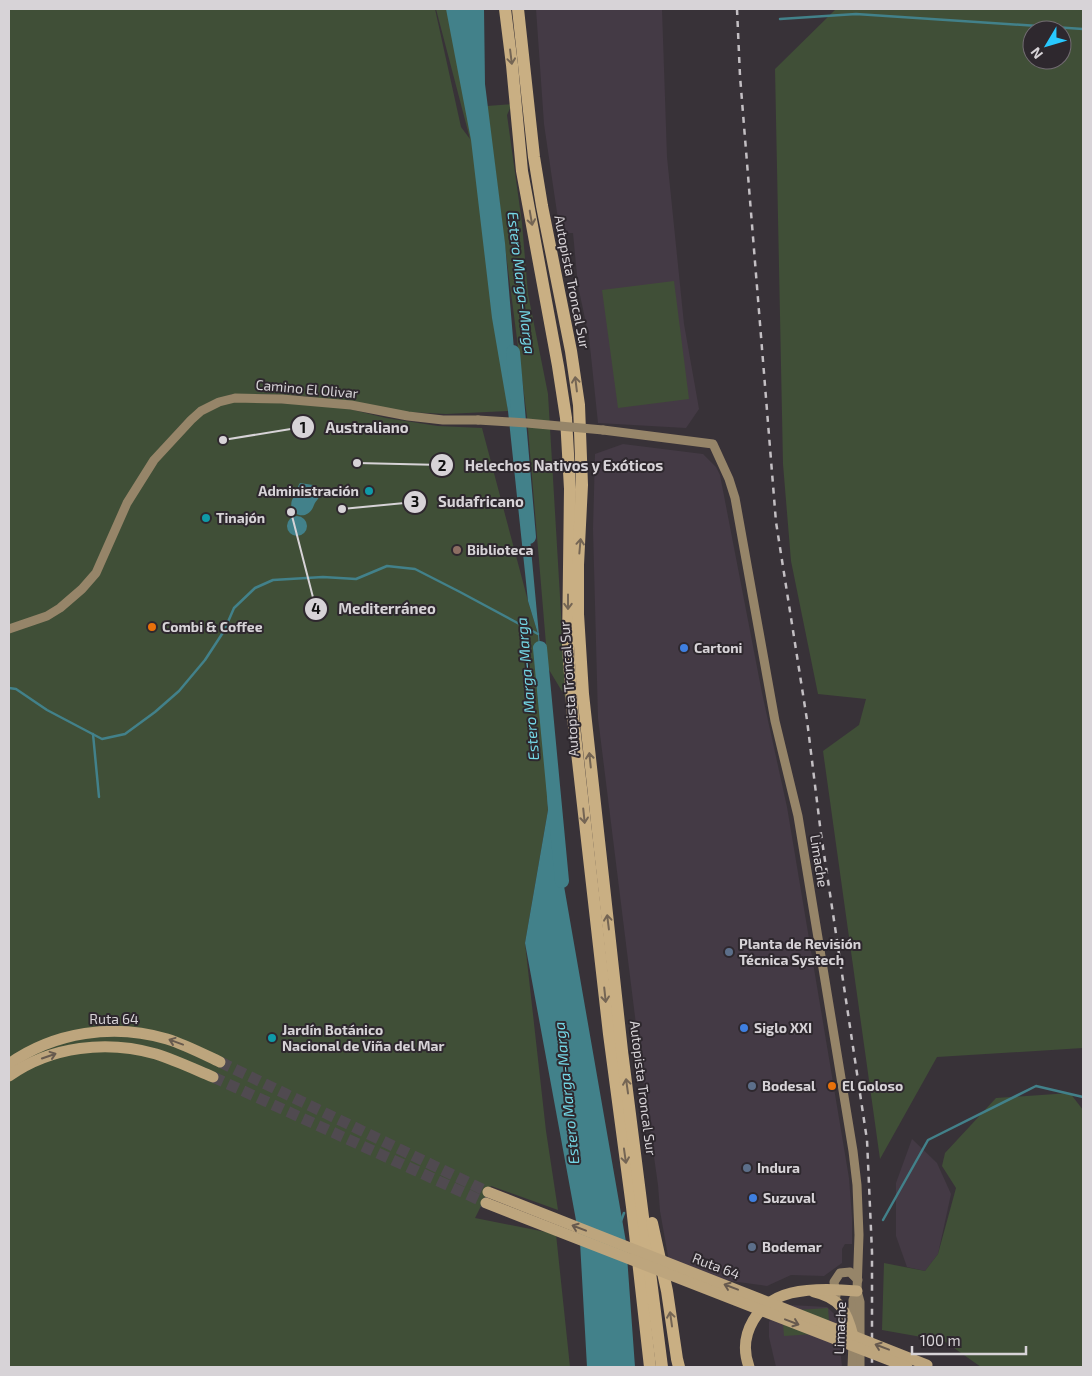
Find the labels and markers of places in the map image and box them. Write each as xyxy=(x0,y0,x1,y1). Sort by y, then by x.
callout: Australiano xyxy=(291,412,419,442)
callout: Helechos Nativos y Exóticos xyxy=(429,450,674,480)
place label: Administración xyxy=(258,482,359,499)
marker: Administración xyxy=(363,485,375,497)
callout: Sudafricano xyxy=(403,487,533,517)
place label: Tinajón xyxy=(216,509,265,526)
marker: Tinajón xyxy=(200,512,212,524)
place label: Biblioteca xyxy=(467,541,534,558)
marker: Biblioteca xyxy=(451,544,463,556)
callout: Mediterráneo xyxy=(303,594,446,624)
place label: Combi & Coffee xyxy=(162,618,263,635)
marker: Combi & Coffee xyxy=(146,621,158,633)
place label: Cartoni xyxy=(694,639,742,656)
marker: Cartoni xyxy=(678,642,690,654)
place label: Planta de Revisión Técnica Systech xyxy=(739,935,861,968)
marker: Planta de Revisión Técnica Systech xyxy=(723,946,735,958)
place label: Siglo XXI xyxy=(754,1019,812,1036)
place label: Jardín Botánico Nacional de Viña del Mar xyxy=(282,1021,445,1054)
marker: Siglo XXI xyxy=(738,1022,750,1034)
marker: Jardín Botánico Nacional de Viña del Mar xyxy=(266,1032,278,1044)
place label: Bodesal xyxy=(762,1077,816,1094)
place label: El Goloso xyxy=(842,1077,903,1094)
marker: Bodesal xyxy=(746,1080,758,1092)
marker: El Goloso xyxy=(826,1080,838,1092)
place label: Indura xyxy=(757,1159,800,1176)
marker: Indura xyxy=(741,1162,753,1174)
place label: Suzuval xyxy=(763,1189,816,1206)
marker: Suzuval xyxy=(747,1192,759,1204)
place label: Bodemar xyxy=(762,1238,822,1255)
marker: Bodemar xyxy=(746,1241,758,1253)

